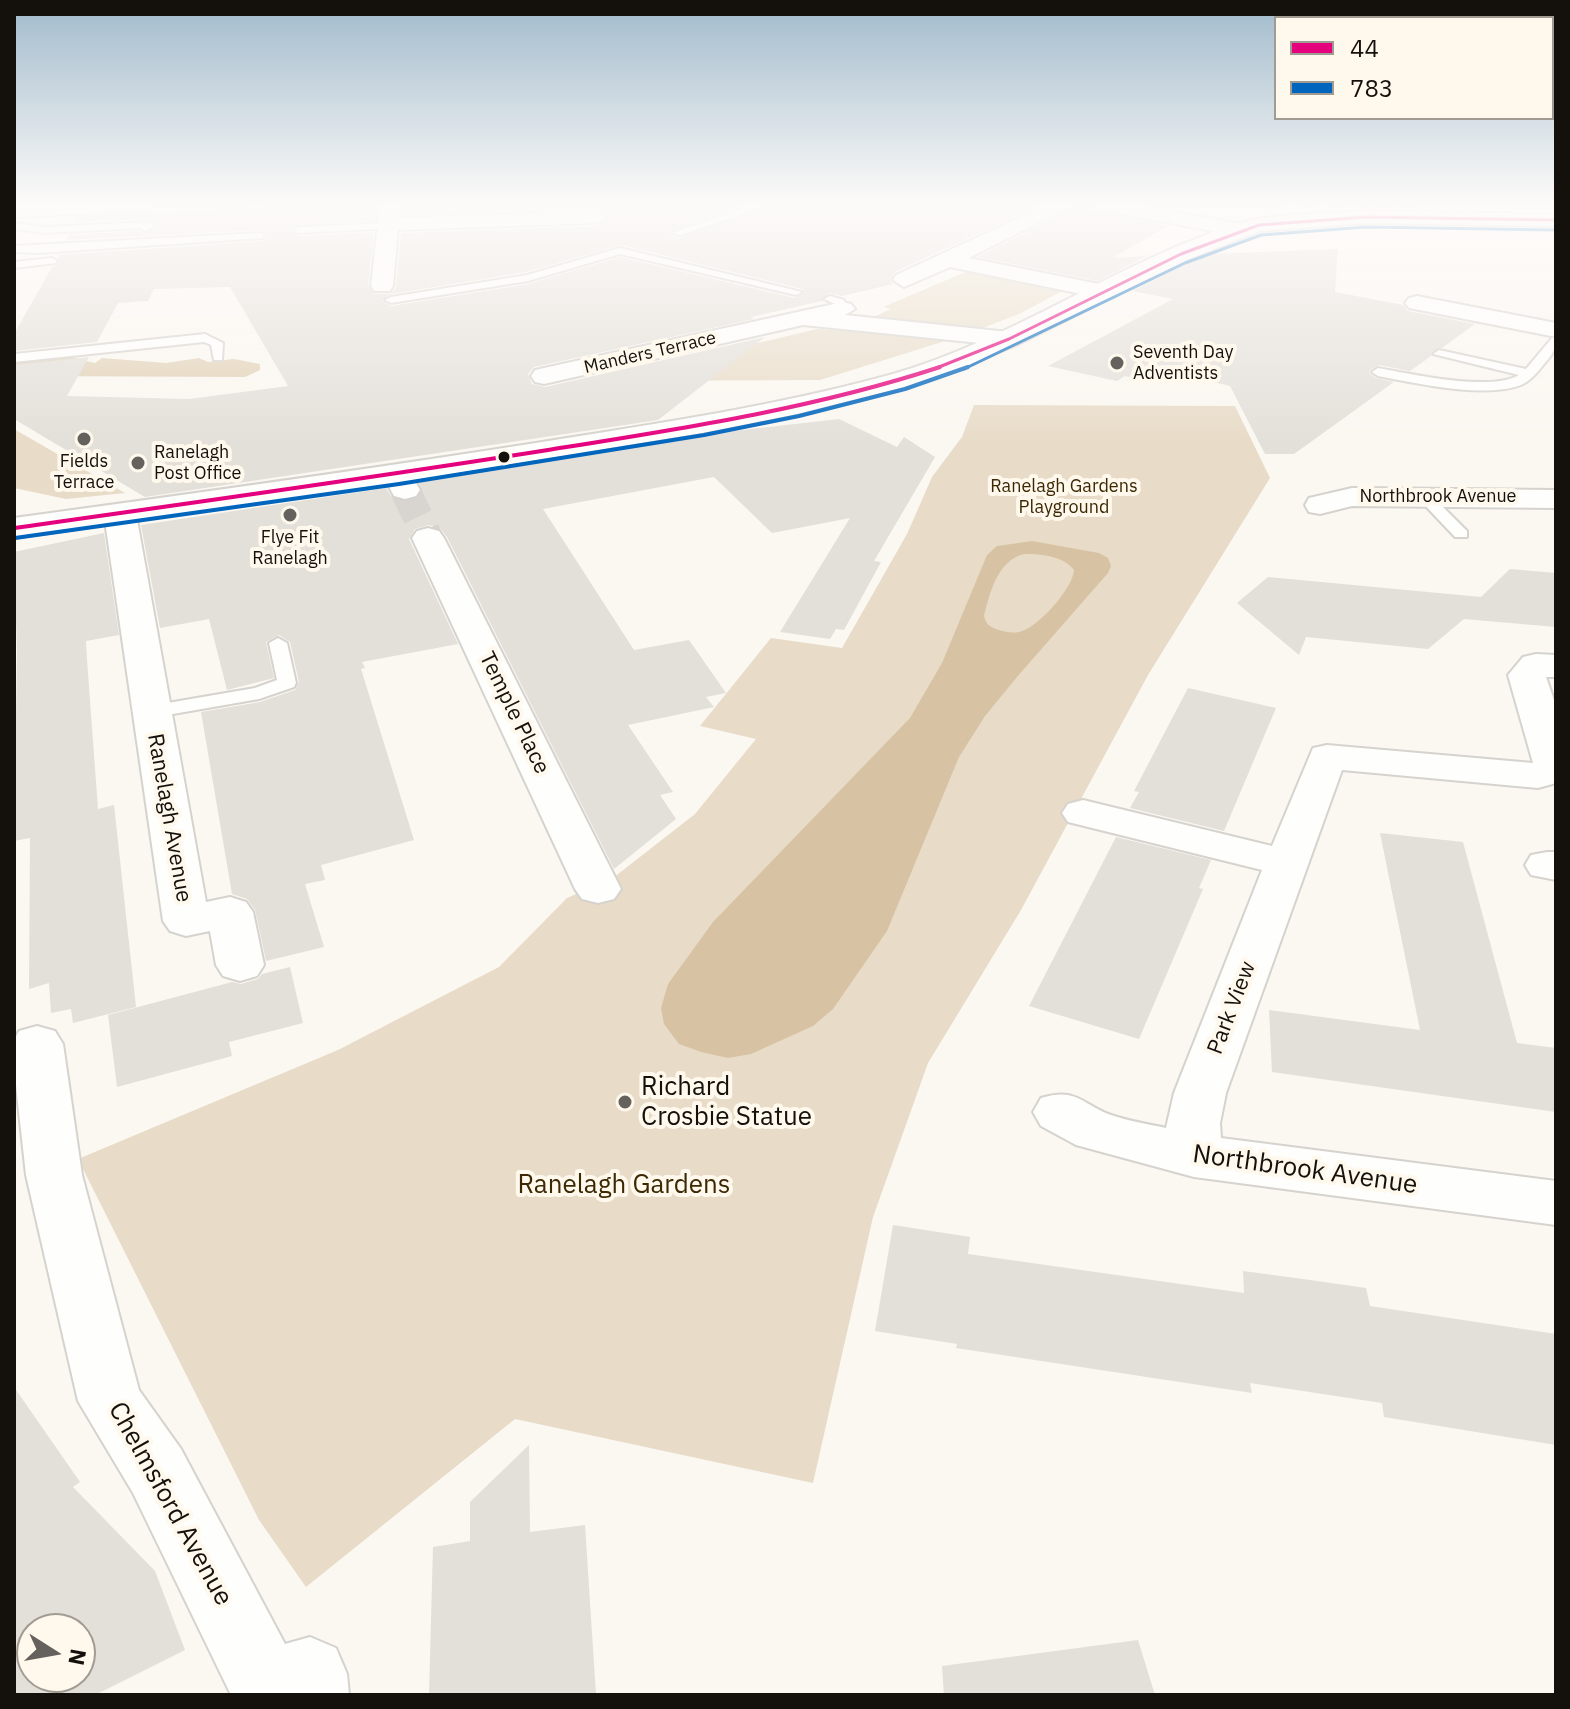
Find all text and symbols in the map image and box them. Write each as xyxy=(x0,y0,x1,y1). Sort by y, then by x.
legend xyxy=(1274,16,1554,120)
text: 44 xyxy=(1350,32,1379,64)
text: 783 xyxy=(1350,72,1393,104)
street label: Manders Terrace xyxy=(582,327,718,379)
place label: Seventh Day Adventists xyxy=(1133,342,1233,384)
marker: Seventh Day Adventists xyxy=(1108,354,1126,372)
marker: Fields Terrace xyxy=(75,430,93,448)
place label: Ranelagh Post Office xyxy=(154,442,241,484)
unlabelled marker xyxy=(496,449,512,465)
place label: Fields Terrace xyxy=(54,451,114,494)
marker: Ranelagh Post Office xyxy=(129,454,147,472)
park label: Ranelagh Gardens Playground xyxy=(990,476,1138,518)
street label: Northbrook Avenue xyxy=(1360,486,1516,508)
marker: Flye Fit Ranelagh xyxy=(281,506,299,524)
place label: Flye Fit Ranelagh xyxy=(252,527,328,570)
street label: Temple Place xyxy=(473,648,555,778)
street label: Ranelagh Avenue xyxy=(141,732,197,904)
street label: Park View xyxy=(1202,958,1262,1058)
place label: Richard Crosbie Statue xyxy=(641,1071,812,1132)
marker: Richard Crosbie Statue xyxy=(616,1093,634,1111)
street label: Northbrook Avenue xyxy=(1191,1139,1419,1201)
park label: Ranelagh Gardens xyxy=(517,1169,731,1201)
street label: Chelmsford Avenue xyxy=(101,1397,239,1611)
north arrow xyxy=(16,1613,96,1693)
text: N xyxy=(62,1647,94,1668)

